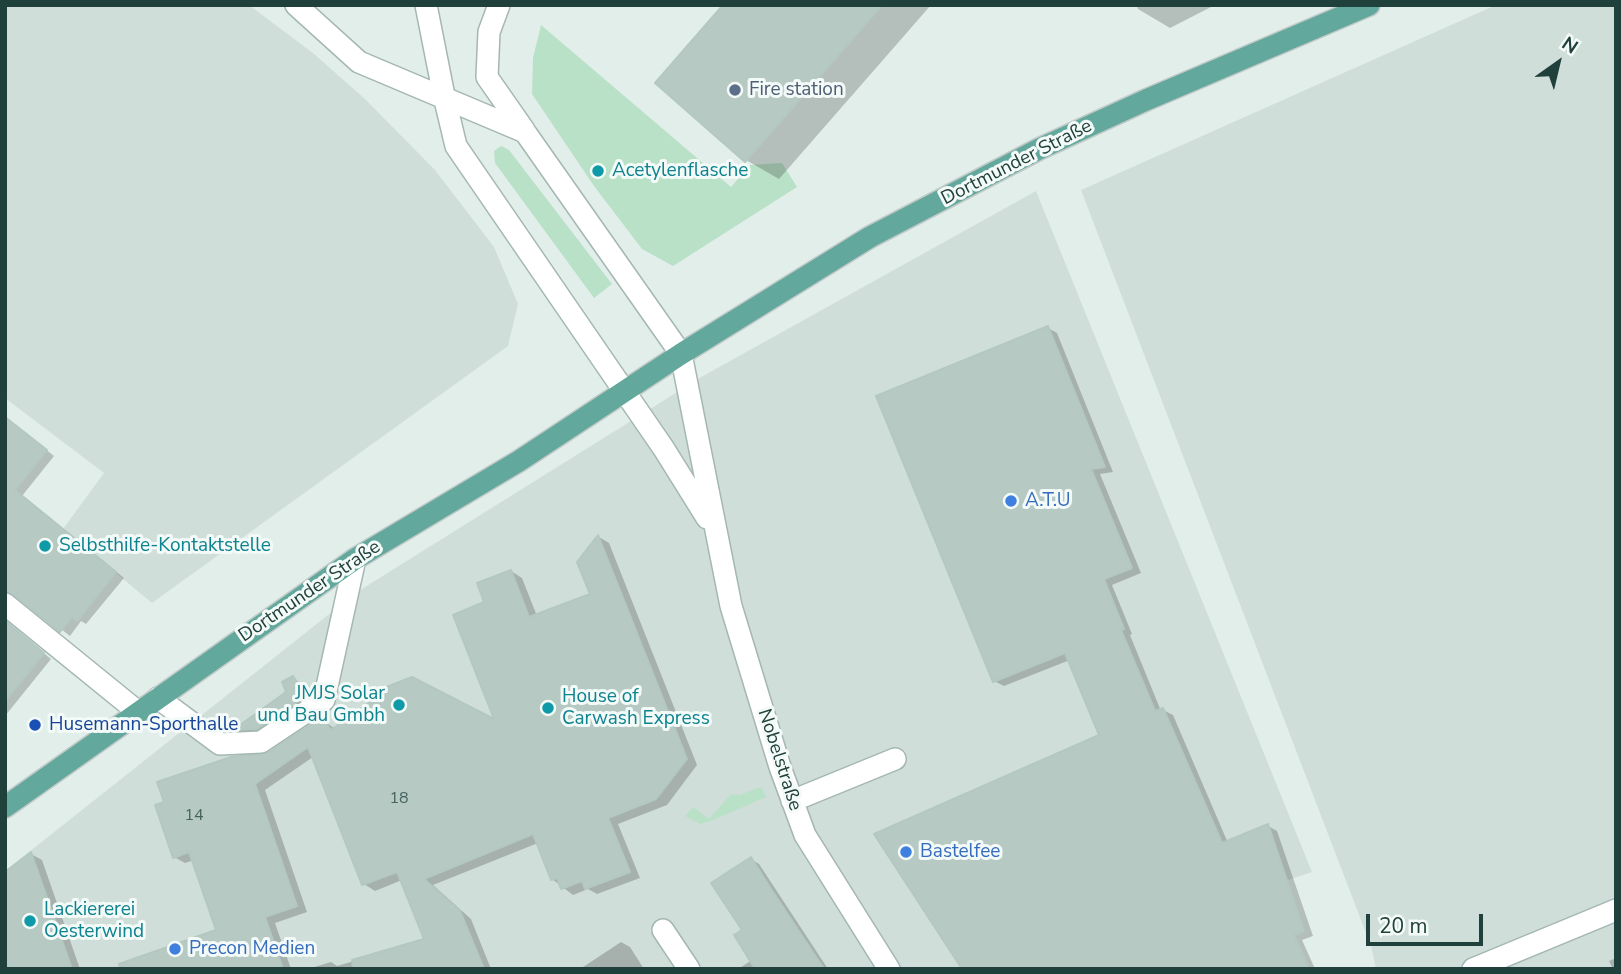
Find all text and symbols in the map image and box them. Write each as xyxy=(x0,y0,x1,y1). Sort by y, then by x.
north arrow xyxy=(1523,28,1593,98)
text: N xyxy=(1557,31,1583,60)
place label: Fire station xyxy=(749,79,844,101)
marker: Fire station xyxy=(727,82,743,98)
street label: Dortmunder Straße xyxy=(938,115,1096,211)
place label: Acetylenflasche xyxy=(612,160,748,182)
marker: Acetylenflasche xyxy=(590,163,606,179)
place label: A.T.U xyxy=(1025,490,1071,512)
marker: A.T.U xyxy=(1003,493,1019,509)
place label: Selbsthilfe-Kontaktstelle xyxy=(59,535,271,557)
street label: Dortmunder Straße xyxy=(235,536,385,648)
marker: Selbsthilfe-Kontaktstelle xyxy=(37,538,53,554)
place label: JMJS Solar und Bau Gmbh xyxy=(257,683,385,727)
place label: House of Carwash Express xyxy=(562,686,710,730)
marker: JMJS Solar und Bau Gmbh xyxy=(391,697,407,713)
marker: House of Carwash Express xyxy=(540,700,556,716)
street label: Nobelstraße xyxy=(752,706,806,814)
place label: Husemann-Sporthalle xyxy=(49,714,238,736)
marker: Husemann-Sporthalle xyxy=(27,717,43,733)
house number: 18 xyxy=(389,789,409,809)
house number: 14 xyxy=(184,806,204,826)
place label: Bastelfee xyxy=(920,841,1000,863)
marker: Bastelfee xyxy=(898,844,914,860)
place label: Lackiererei Oesterwind xyxy=(44,899,144,943)
scale bar xyxy=(1369,900,1486,944)
text: 20 m xyxy=(1379,912,1428,940)
marker: Lackiererei Oesterwind xyxy=(22,913,38,929)
place label: Precon Medien xyxy=(189,938,315,960)
marker: Precon Medien xyxy=(167,941,183,957)

